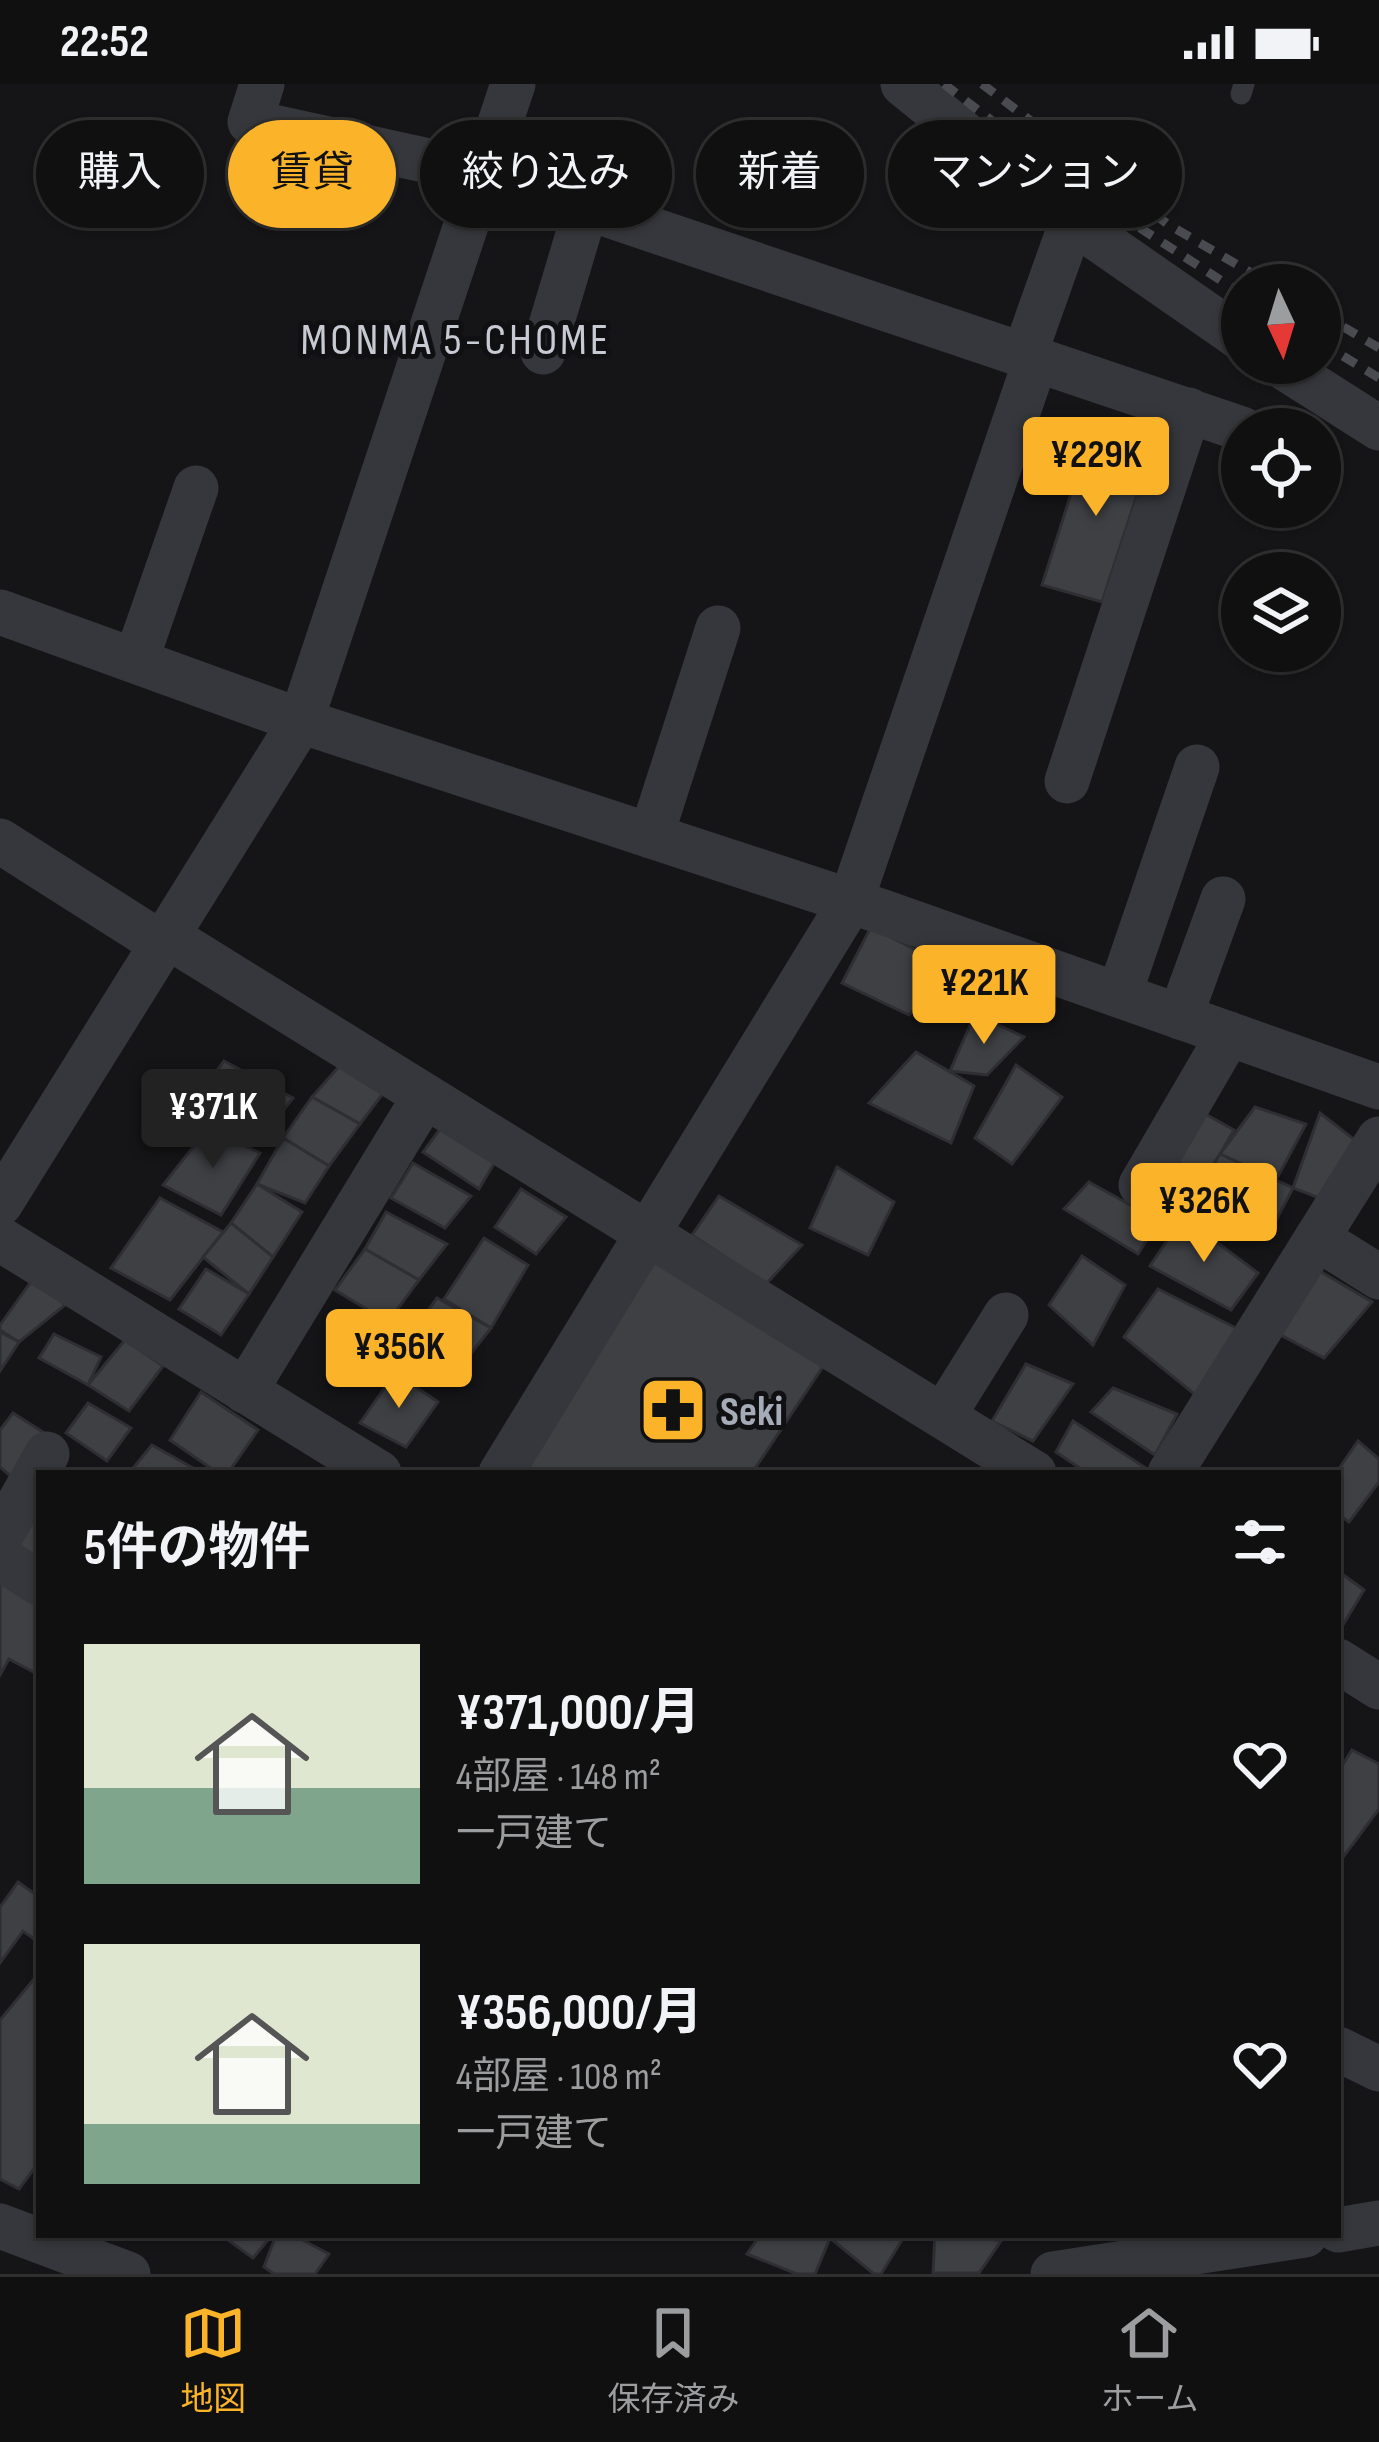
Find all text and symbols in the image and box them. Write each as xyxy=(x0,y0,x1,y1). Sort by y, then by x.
text: 22:52 xyxy=(60,15,149,70)
chip: 購入 xyxy=(36,120,204,228)
chip: 賃貸 xyxy=(228,120,396,228)
chip: 絞り込み xyxy=(420,120,672,228)
chip: 新着 xyxy=(696,120,864,228)
chip: マンション xyxy=(888,120,1182,228)
north arrow xyxy=(1221,264,1341,384)
map controls xyxy=(1221,264,1341,672)
district label: MONMA 5-CHOME xyxy=(301,313,611,368)
button: locate xyxy=(1221,408,1341,528)
pin: ¥229K xyxy=(1012,417,1180,519)
text: ¥229K xyxy=(1050,432,1142,479)
button: layers xyxy=(1221,552,1341,672)
pin: ¥221K xyxy=(900,945,1068,1047)
text: ¥221K xyxy=(939,960,1029,1007)
pin: ¥371K xyxy=(129,1069,297,1171)
text: ¥371K xyxy=(168,1084,258,1131)
pin: ¥326K xyxy=(1120,1163,1288,1265)
text: ¥326K xyxy=(1158,1178,1250,1225)
pin: ¥356K xyxy=(315,1309,483,1411)
text: ¥356K xyxy=(353,1324,445,1371)
pharmacy icon: Seki xyxy=(638,1375,708,1445)
place label: Seki xyxy=(720,1387,783,1438)
icon: filters xyxy=(1227,1509,1293,1575)
text: 5件の物件 xyxy=(84,1518,310,1579)
text: ¥371,000/月 xyxy=(456,1683,700,1744)
icon: home xyxy=(180,1692,324,1836)
icon: heart xyxy=(1227,1731,1293,1797)
text: 4部屋 · 148 m² xyxy=(456,1754,661,1801)
text: 一戸建て xyxy=(456,1811,612,1858)
text: ¥356,000/月 xyxy=(456,1983,703,2044)
icon: home xyxy=(180,1992,324,2136)
icon: heart xyxy=(1227,2031,1293,2097)
text: 4部屋 · 108 m² xyxy=(456,2054,662,2101)
text: 一戸建て xyxy=(456,2111,612,2158)
tab: 地図 xyxy=(180,2300,246,2420)
tab: 保存済み xyxy=(607,2300,739,2420)
tab: ホーム xyxy=(1100,2300,1198,2420)

